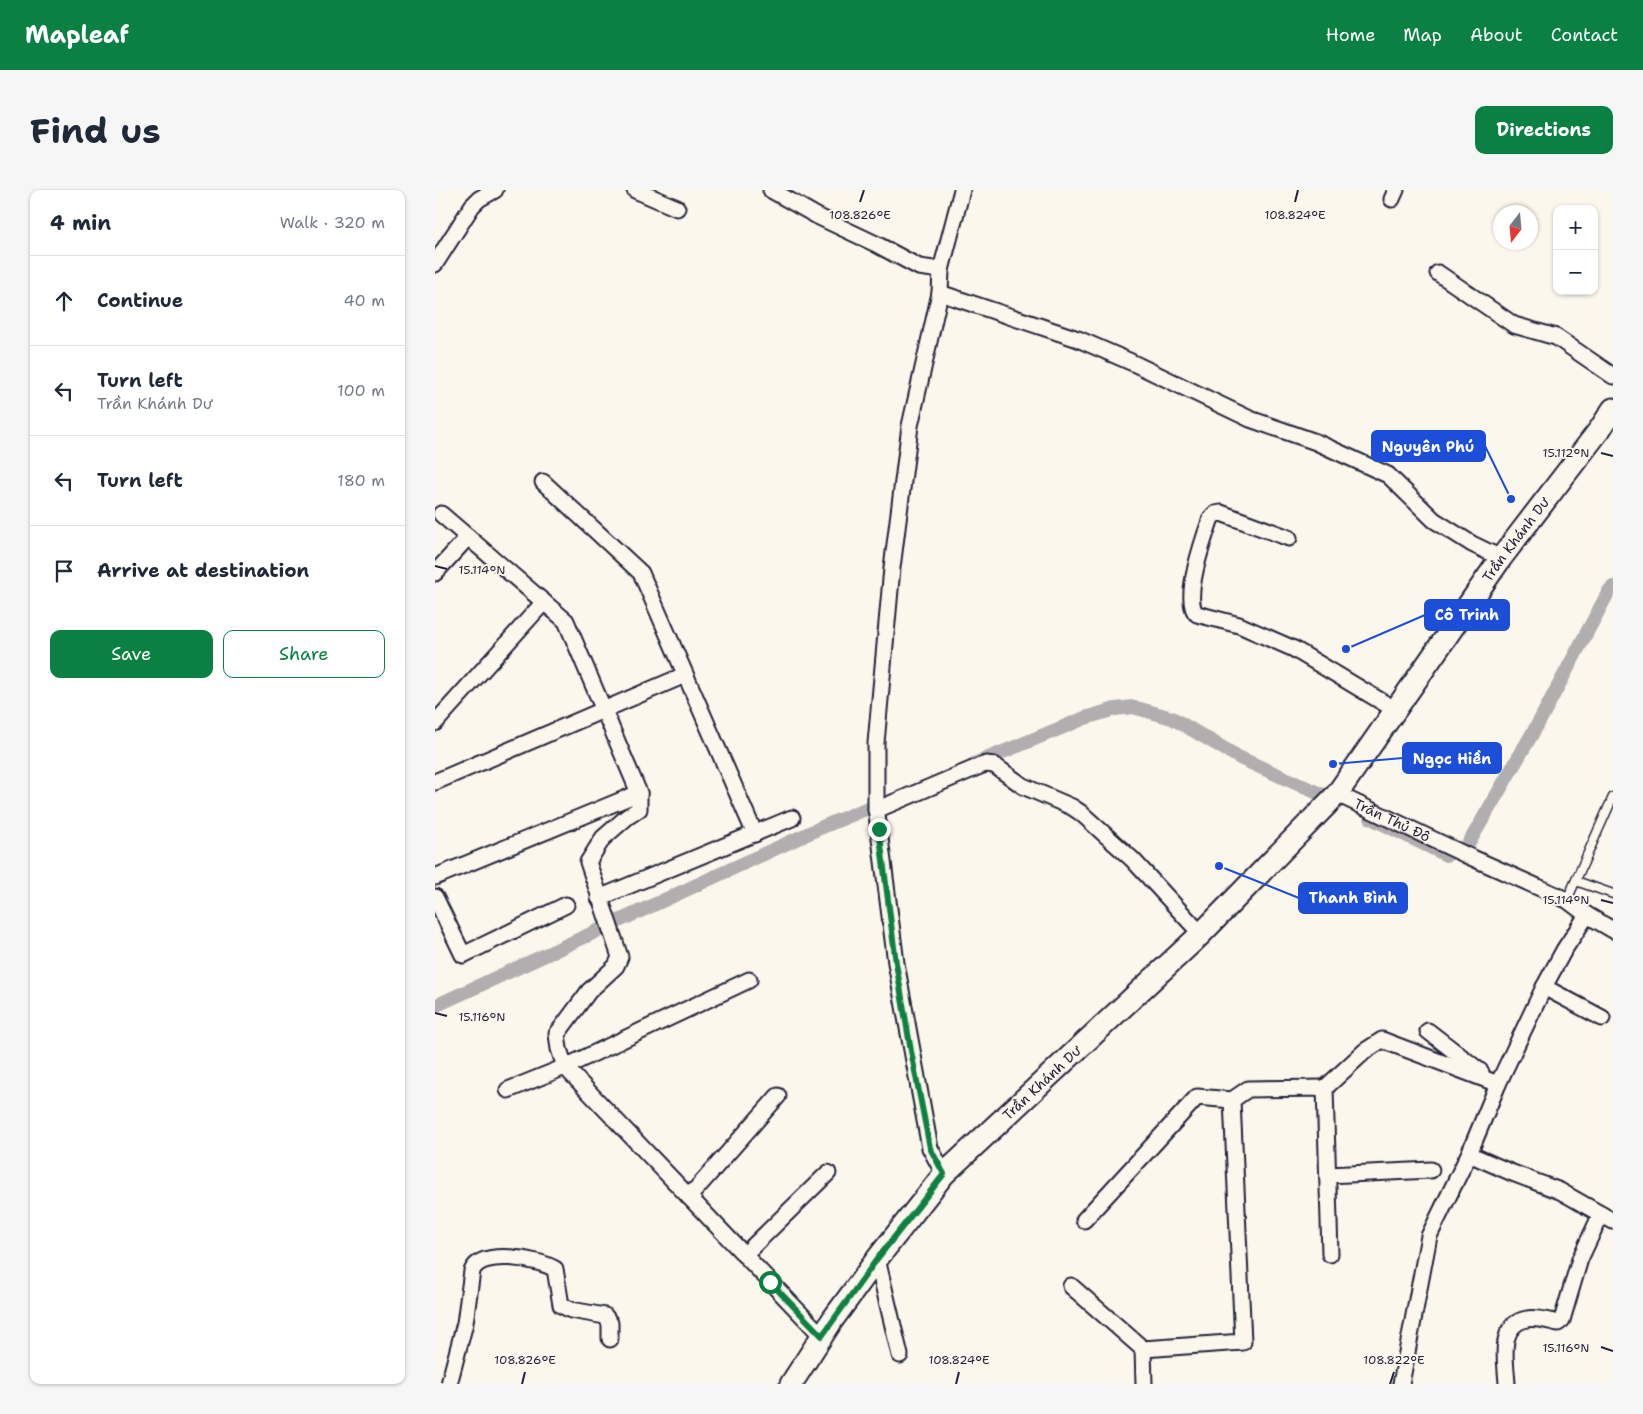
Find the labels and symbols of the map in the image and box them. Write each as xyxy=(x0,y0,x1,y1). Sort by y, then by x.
north arrow xyxy=(1493,205,1538,250)
text: 108.826°E xyxy=(829,207,891,223)
text: 108.824°E xyxy=(1264,207,1326,223)
callout: Nguyên Phú xyxy=(1372,431,1485,461)
text: Nguyên Phú xyxy=(1382,437,1474,457)
text: 15.112°N xyxy=(1543,445,1589,461)
street label: Trần Khánh Dư xyxy=(1478,493,1554,585)
text: 15.114°N xyxy=(459,562,505,578)
callout: Cô Trinh xyxy=(1425,600,1509,630)
text: Cô Trinh xyxy=(1435,605,1499,625)
callout: Ngọc Hiền xyxy=(1403,743,1501,773)
text: Ngọc Hiền xyxy=(1413,749,1491,769)
street label: Trần Thủ Độ xyxy=(1351,794,1433,846)
route end xyxy=(868,818,891,841)
callout: Thanh Bình xyxy=(1299,883,1407,913)
text: Thanh Bình xyxy=(1309,888,1397,908)
text: 15.114°N xyxy=(1543,892,1589,908)
text: 15.116°N xyxy=(458,1009,506,1025)
street label: Trần Khánh Dư xyxy=(999,1041,1085,1124)
route start xyxy=(759,1271,782,1294)
text: 15.116°N xyxy=(1542,1340,1590,1356)
text: 108.826°E xyxy=(494,1352,556,1368)
text: 108.824°E xyxy=(928,1352,990,1368)
text: 108.822°E xyxy=(1363,1352,1425,1368)

